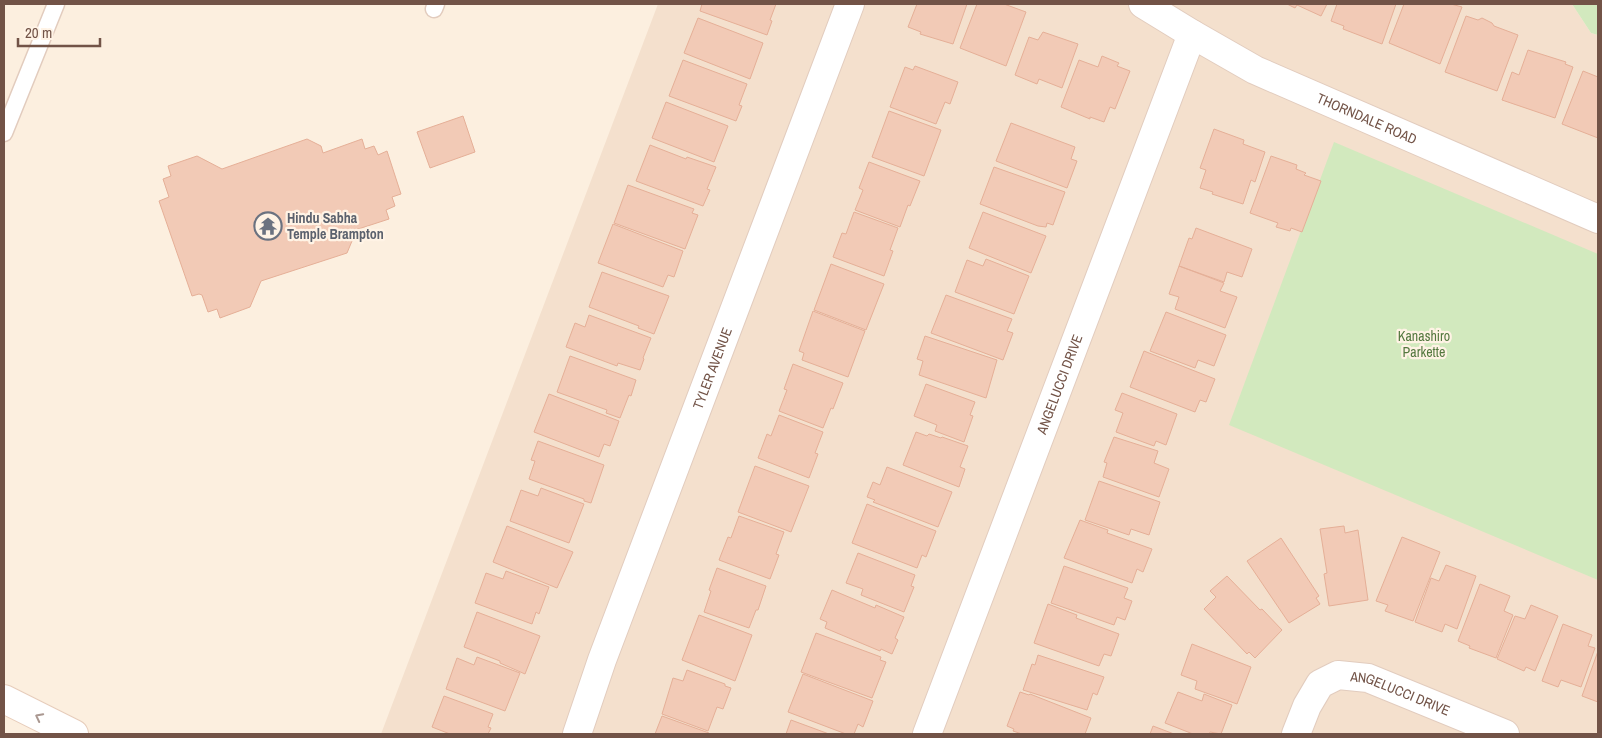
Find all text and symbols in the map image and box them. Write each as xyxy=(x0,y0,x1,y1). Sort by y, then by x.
scale bar xyxy=(18,15,100,47)
text: 20 m xyxy=(25,22,52,43)
street label: THORNDALE ROAD xyxy=(1314,89,1420,148)
place label: Hindu Sabha Temple Brampton xyxy=(287,209,384,243)
temple icon: Hindu Sabha Temple Brampton xyxy=(253,211,283,241)
street label: TYLER AVENUE xyxy=(689,325,736,412)
park label: Kanashiro Parkette xyxy=(1398,327,1450,361)
street label: ANGELUCCI DRIVE xyxy=(1032,332,1086,438)
street label: ANGELUCCI DRIVE xyxy=(1349,667,1453,720)
one-way arrow xyxy=(35,713,44,723)

